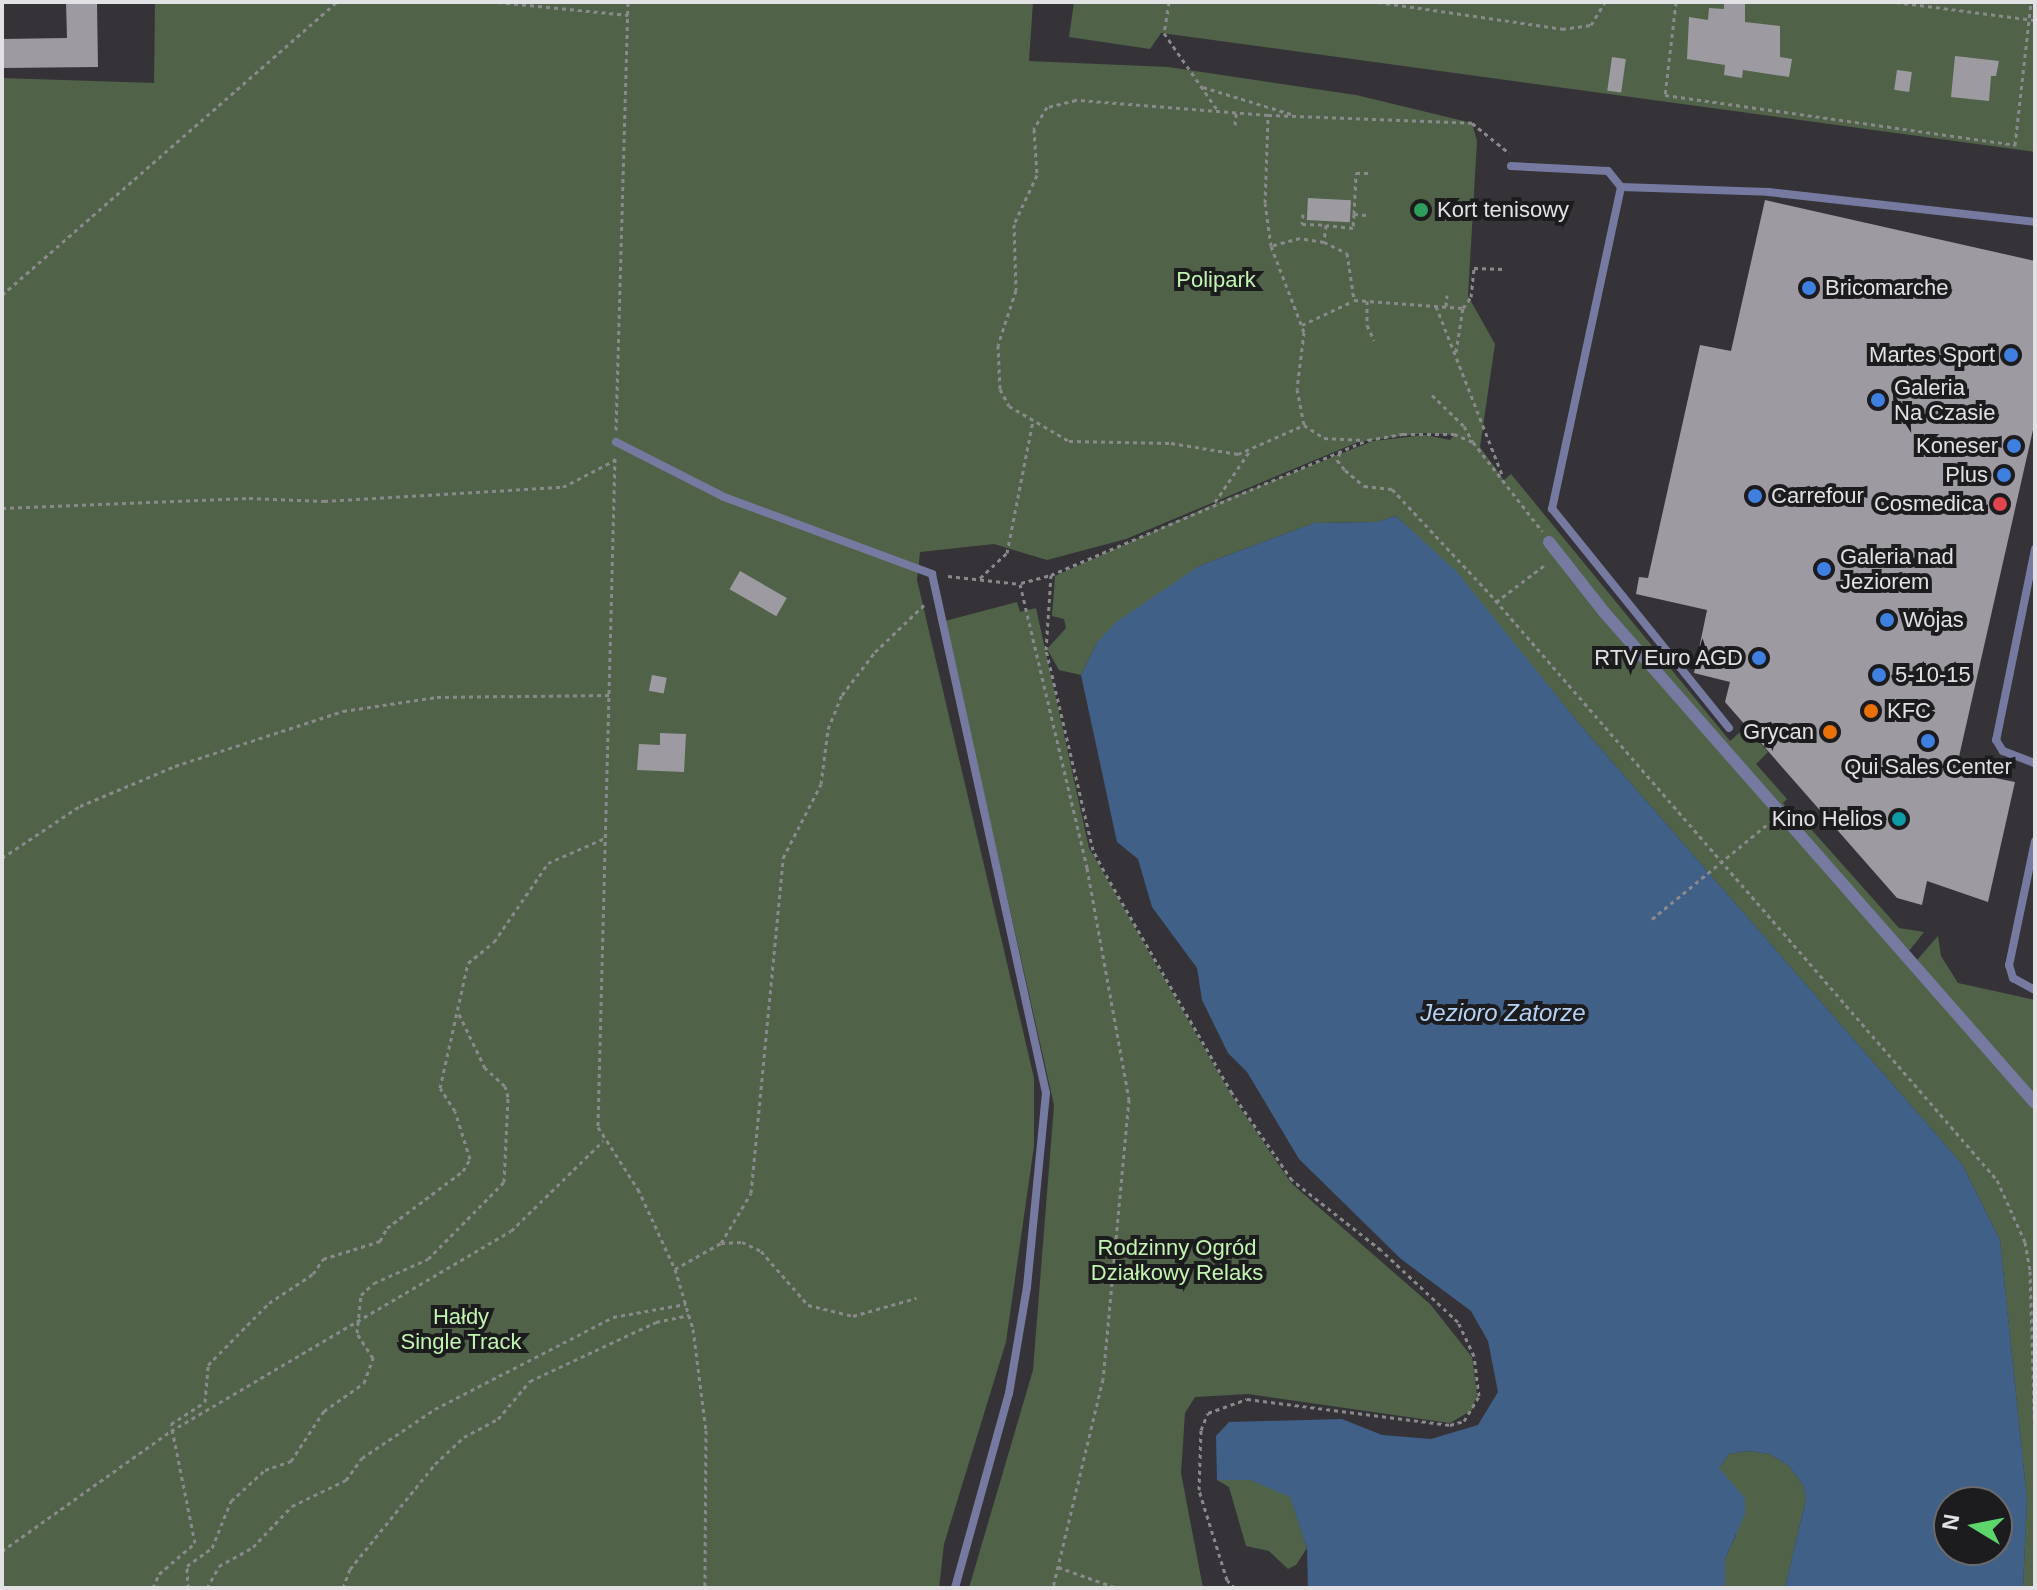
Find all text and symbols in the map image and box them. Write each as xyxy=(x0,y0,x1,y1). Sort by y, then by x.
place label: Kort tenisowy xyxy=(1437,197,1569,223)
marker: Kort tenisowy xyxy=(1412,201,1430,219)
park label: Polipark xyxy=(1176,267,1256,293)
place label: Bricomarche xyxy=(1825,275,1948,301)
marker: Bricomarche xyxy=(1800,279,1818,297)
place label: Martes Sport xyxy=(1869,342,1995,368)
marker: Martes Sport xyxy=(2002,346,2020,364)
place label: Galeria Na Czasie xyxy=(1894,374,1995,426)
marker: Galeria Na Czasie xyxy=(1869,391,1887,409)
place label: Koneser xyxy=(1916,433,1998,459)
marker: Koneser xyxy=(2005,437,2023,455)
place label: Plus xyxy=(1945,462,1988,488)
marker: Plus xyxy=(1995,466,2013,484)
place label: Carrefour xyxy=(1771,483,1864,509)
marker: Carrefour xyxy=(1746,487,1764,505)
place label: Cosmedica xyxy=(1874,491,1984,517)
marker: Cosmedica xyxy=(1991,495,2009,513)
place label: Galeria nad Jeziorem xyxy=(1840,543,1954,594)
marker: Galeria nad Jeziorem xyxy=(1815,560,1833,578)
place label: Wojas xyxy=(1903,607,1964,633)
marker: Wojas xyxy=(1878,611,1896,629)
place label: RTV Euro AGD xyxy=(1593,645,1743,671)
marker: RTV Euro AGD xyxy=(1750,649,1768,667)
place label: 5-10-15 xyxy=(1895,662,1971,688)
marker: 5-10-15 xyxy=(1870,666,1888,684)
place label: KFC xyxy=(1887,698,1931,724)
marker: KFC xyxy=(1862,702,1880,720)
place label: Grycan xyxy=(1743,719,1814,745)
marker: Grycan xyxy=(1821,723,1839,741)
marker: Qui Sales Center xyxy=(1919,732,1937,750)
place label: Qui Sales Center xyxy=(1844,754,2012,780)
place label: Kino Helios xyxy=(1772,806,1883,832)
marker: Kino Helios xyxy=(1890,810,1908,828)
water label: Jezioro Zatorze xyxy=(1420,999,1586,1027)
park label: Rodzinny Ogród Działkowy Relaks xyxy=(1091,1234,1263,1286)
park label: Hałdy Single Track xyxy=(400,1303,522,1354)
north arrow xyxy=(1933,1486,2013,1566)
text: N xyxy=(1937,1512,1965,1532)

